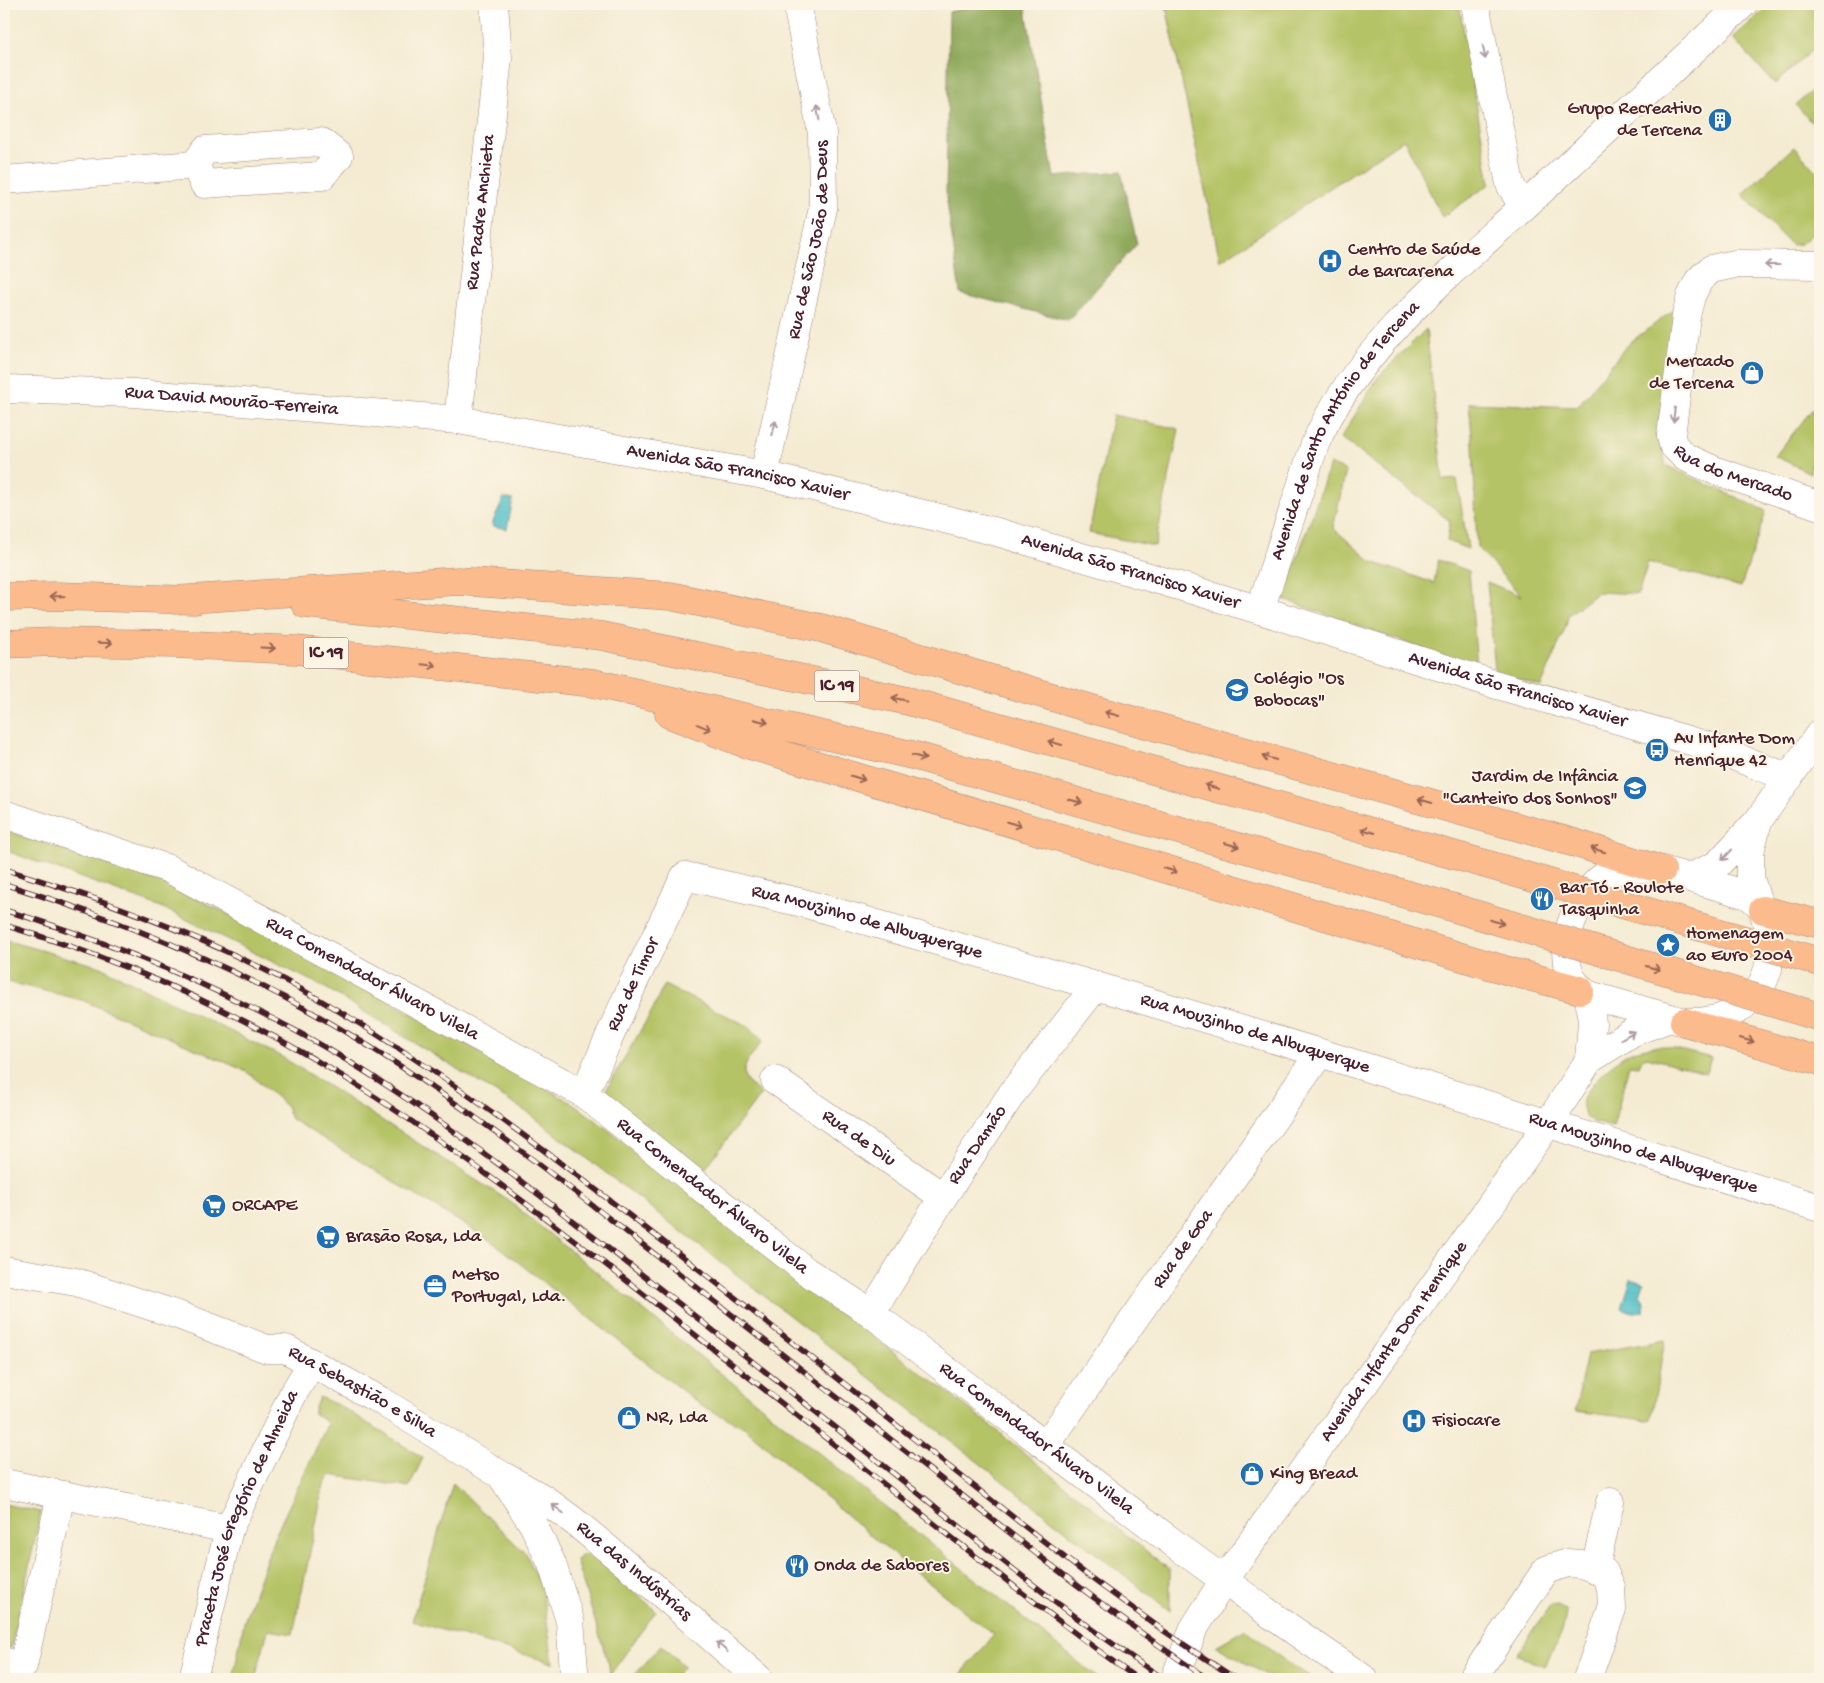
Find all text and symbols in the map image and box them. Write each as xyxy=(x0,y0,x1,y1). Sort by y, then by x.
one-way arrow xyxy=(1480,43,1490,59)
place label: Grupo Recreativo de Tercena xyxy=(1567,98,1703,143)
one-way arrow xyxy=(813,106,823,122)
building icon: Grupo Recreativo de Tercena xyxy=(1707,107,1733,133)
street label: Rua Padre Anchieta xyxy=(461,132,501,291)
street label: Rua de São João de Deus xyxy=(783,139,835,342)
place label: Centro de Saúde de Barcarena xyxy=(1348,239,1481,284)
hospital icon: Centro de Saúde de Barcarena xyxy=(1317,248,1343,274)
one-way arrow xyxy=(1764,260,1780,270)
street label: Avenida de Santo António de Tercena xyxy=(1266,295,1426,563)
place label: Mercado de Tercena xyxy=(1649,351,1735,396)
shop icon: Mercado de Tercena xyxy=(1739,360,1765,386)
street label: Rua David Mourão-Ferreira xyxy=(124,381,341,422)
one-way arrow xyxy=(1669,406,1679,422)
one-way arrow xyxy=(770,420,779,436)
street label: Avenida São Francisco Xavier xyxy=(625,439,854,507)
street label: Rua do Mercado xyxy=(1668,440,1796,508)
street label: Avenida São Francisco Xavier xyxy=(1018,528,1244,615)
one-way arrow xyxy=(49,591,66,601)
one-way arrow xyxy=(96,638,113,648)
road number: IC 19 xyxy=(304,638,348,668)
one-way arrow xyxy=(259,644,275,653)
street label: Avenida São Francisco Xavier xyxy=(1406,646,1632,734)
one-way arrow xyxy=(421,660,437,670)
place label: Colégio "Os Bobocas" xyxy=(1253,668,1345,713)
road number: IC 19 xyxy=(814,670,860,701)
school or university icon: Colégio "Os Bobocas" xyxy=(1224,677,1250,703)
one-way arrow xyxy=(891,694,907,703)
one-way arrow xyxy=(1104,709,1120,718)
one-way arrow xyxy=(752,717,768,726)
one-way arrow xyxy=(696,724,711,733)
place label: Av Infante Dom Henrique 42 xyxy=(1674,728,1795,773)
one-way arrow xyxy=(1048,737,1064,747)
bus stop icon: Av Infante Dom Henrique 42 xyxy=(1644,737,1670,763)
one-way arrow xyxy=(911,752,927,762)
one-way arrow xyxy=(1261,752,1277,762)
place label: Jardim de Infância "Canteiro dos Sonhos" xyxy=(1442,766,1619,811)
one-way arrow xyxy=(850,773,866,783)
school or university icon: Jardim de Infância "Canteiro dos Sonhos" xyxy=(1622,775,1648,801)
one-way arrow xyxy=(1204,782,1220,791)
one-way arrow xyxy=(1418,796,1434,806)
one-way arrow xyxy=(1067,797,1083,806)
one-way arrow xyxy=(1005,819,1021,829)
one-way arrow xyxy=(1360,826,1376,835)
one-way arrow xyxy=(1223,841,1239,851)
one-way arrow xyxy=(1591,845,1607,855)
one-way arrow xyxy=(1721,848,1733,861)
one-way arrow xyxy=(1161,866,1177,875)
place label: Bar Tó - Roulote Tasquinha xyxy=(1559,877,1684,922)
street label: Rua Mouzinho de Albuquerque xyxy=(749,880,985,965)
restaurant icon: Bar Tó - Roulote Tasquinha xyxy=(1529,886,1555,912)
street label: Rua Comendador Álvaro Vilela xyxy=(261,912,484,1047)
one-way arrow xyxy=(1489,917,1505,927)
place label: Homenagem ao Euro 2004 xyxy=(1686,923,1793,968)
street label: Rua de Timor xyxy=(602,932,666,1035)
place icon: Homenagem ao Euro 2004 xyxy=(1655,932,1681,958)
one-way arrow xyxy=(1645,963,1661,973)
street label: Rua Mouzinho de Albuquerque xyxy=(1137,988,1373,1079)
one-way arrow xyxy=(1620,1030,1634,1040)
one-way arrow xyxy=(1739,1036,1755,1046)
street label: Rua Damão xyxy=(943,1101,1012,1189)
street label: Rua de Diu xyxy=(817,1105,900,1172)
street label: Rua Mouzinho de Albuquerque xyxy=(1526,1107,1761,1200)
street label: Rua Comendador Álvaro Vilela xyxy=(611,1113,814,1281)
supermarket icon: ORCAPE xyxy=(201,1193,227,1219)
place label: ORCAPE xyxy=(232,1195,298,1218)
street label: Rua de Goa xyxy=(1147,1204,1219,1293)
supermarket icon: Brasão Rosa, Lda xyxy=(315,1224,341,1250)
place label: Brasão Rosa, Lda xyxy=(345,1226,483,1249)
street label: Avenida Infante Dom Henrique xyxy=(1315,1236,1473,1446)
place label: Metso Portugal, Lda. xyxy=(451,1264,566,1309)
office icon: Metso Portugal, Lda. xyxy=(422,1273,448,1299)
street label: Rua Sebastião e Silva xyxy=(284,1341,442,1444)
street label: Rua Comendador Álvaro Vilela xyxy=(934,1357,1140,1521)
street label: Praceta José Gregório de Almeida xyxy=(189,1385,305,1650)
shop icon: NR, Lda xyxy=(616,1405,642,1431)
place label: NR, Lda xyxy=(646,1407,709,1430)
hospital icon: Fisiocare xyxy=(1401,1408,1427,1434)
place label: Fisiocare xyxy=(1431,1410,1501,1433)
shop icon: King Bread xyxy=(1239,1461,1265,1487)
place label: King Bread xyxy=(1270,1463,1359,1486)
one-way arrow xyxy=(551,1504,565,1514)
street label: Rua das Indústrias xyxy=(571,1516,697,1627)
restaurant icon: Onda de Sabores xyxy=(784,1553,810,1579)
place label: Onda de Sabores xyxy=(814,1555,950,1578)
one-way arrow xyxy=(716,1641,729,1653)

